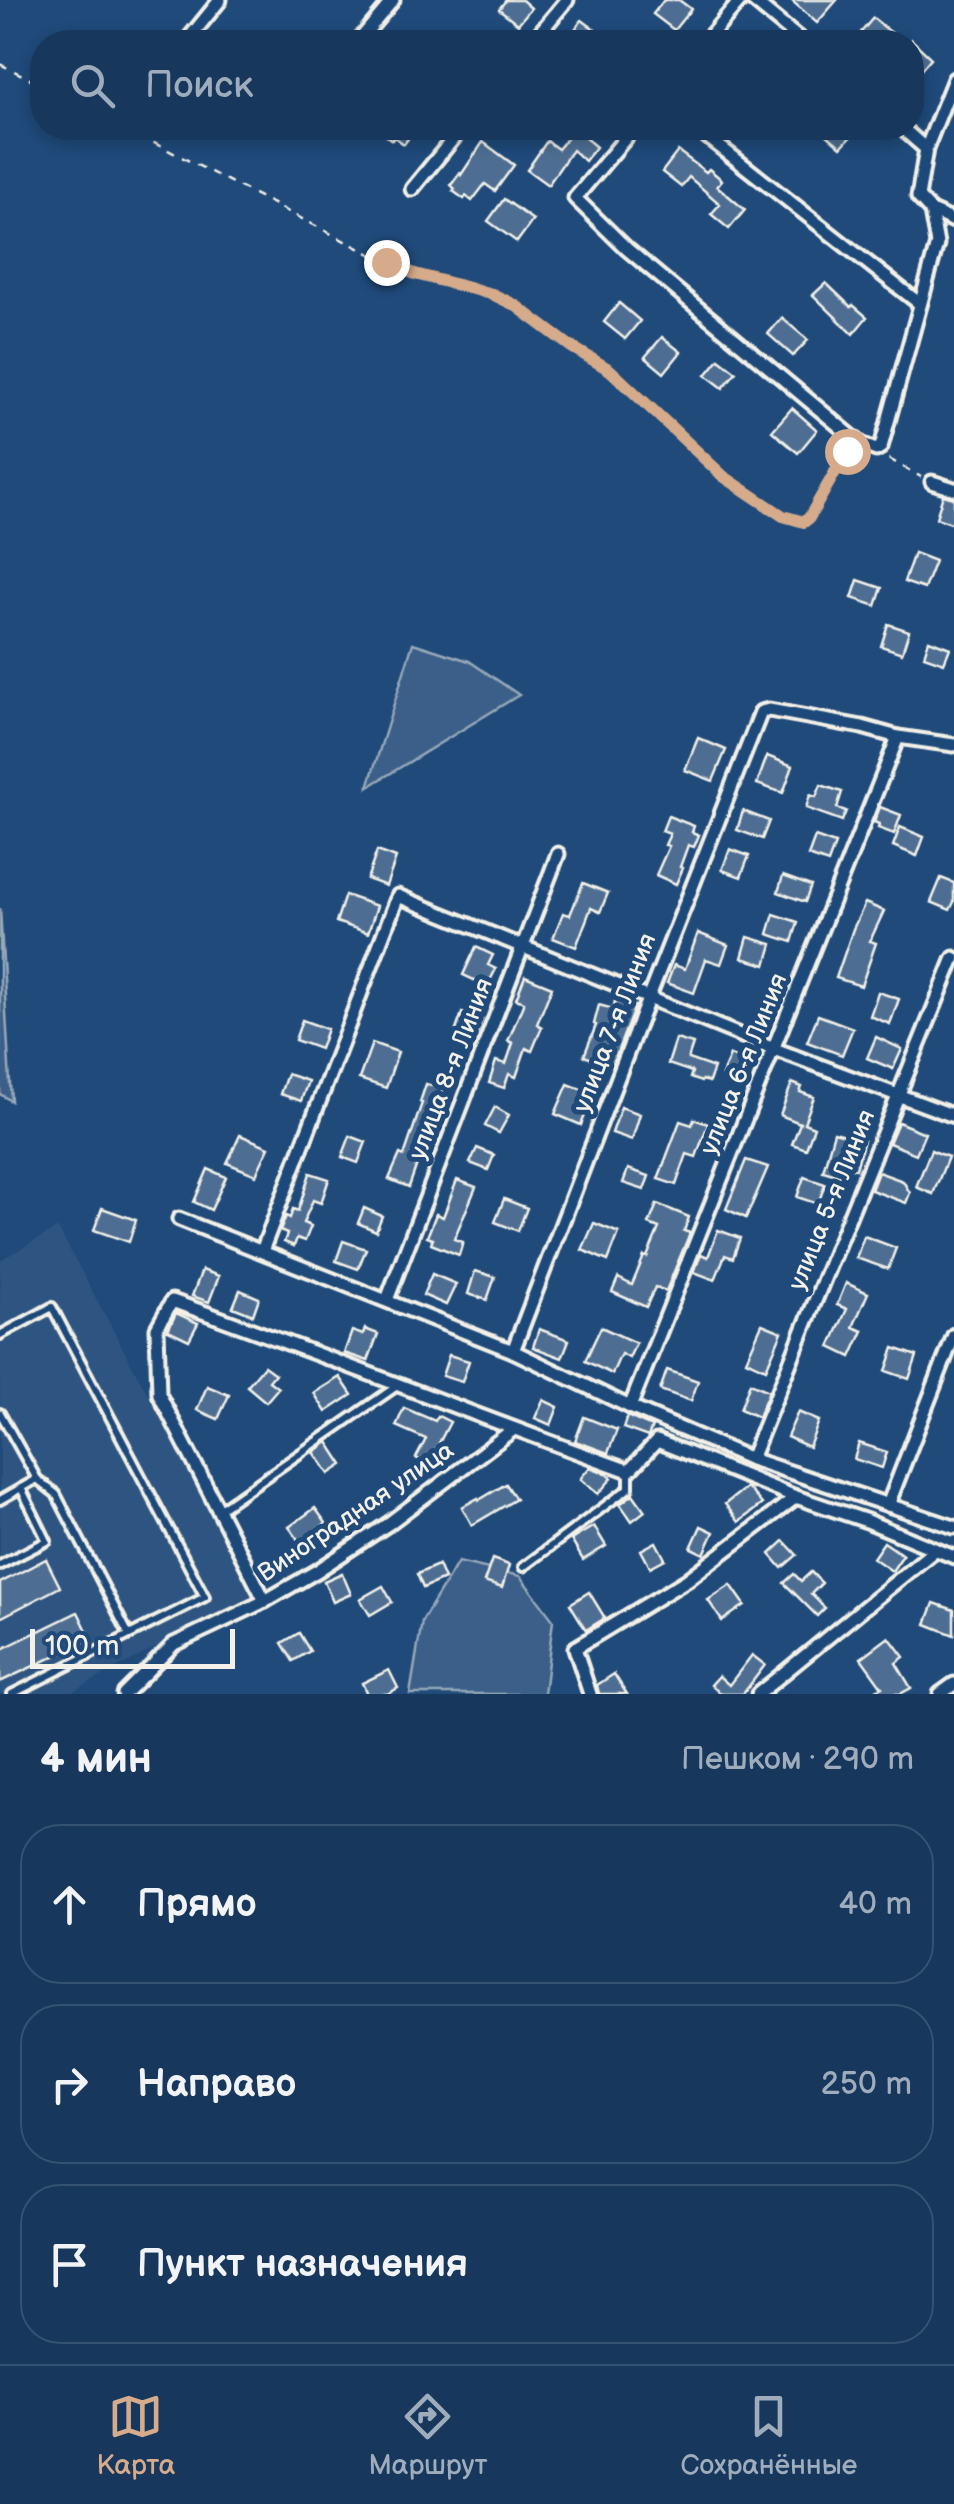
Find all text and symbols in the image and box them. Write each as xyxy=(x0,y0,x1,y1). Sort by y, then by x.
search box xyxy=(30,30,924,140)
icon: search xyxy=(65,58,120,113)
text: Поиск xyxy=(145,63,253,108)
route end xyxy=(364,240,410,286)
route start xyxy=(825,429,871,475)
street label: улица 7-я Линия xyxy=(567,929,663,1117)
street label: улица 6-я Линия xyxy=(694,969,794,1159)
street label: улица 8-я Линия xyxy=(402,974,500,1164)
street label: улица 5-я Линия xyxy=(782,1105,882,1295)
street label: Виноградная улица xyxy=(252,1435,460,1589)
scale bar xyxy=(30,1624,235,1668)
text: 100 m xyxy=(45,1630,119,1663)
text: 4 мин xyxy=(40,1734,152,1785)
text: Пешком · 290 m xyxy=(681,1740,914,1779)
icon: ahead xyxy=(42,1877,97,1932)
text: Прямо xyxy=(137,1882,256,1927)
text: 40 m xyxy=(839,1885,912,1924)
icon: right xyxy=(42,2057,97,2112)
text: Направо xyxy=(137,2062,296,2107)
text: 250 m xyxy=(821,2065,912,2104)
icon: arrive xyxy=(42,2237,97,2292)
text: Пункт назначения xyxy=(137,2242,468,2287)
tab: Карта xyxy=(97,2389,175,2482)
tab: Маршрут xyxy=(368,2389,487,2482)
tab: Сохранённые xyxy=(681,2389,857,2482)

